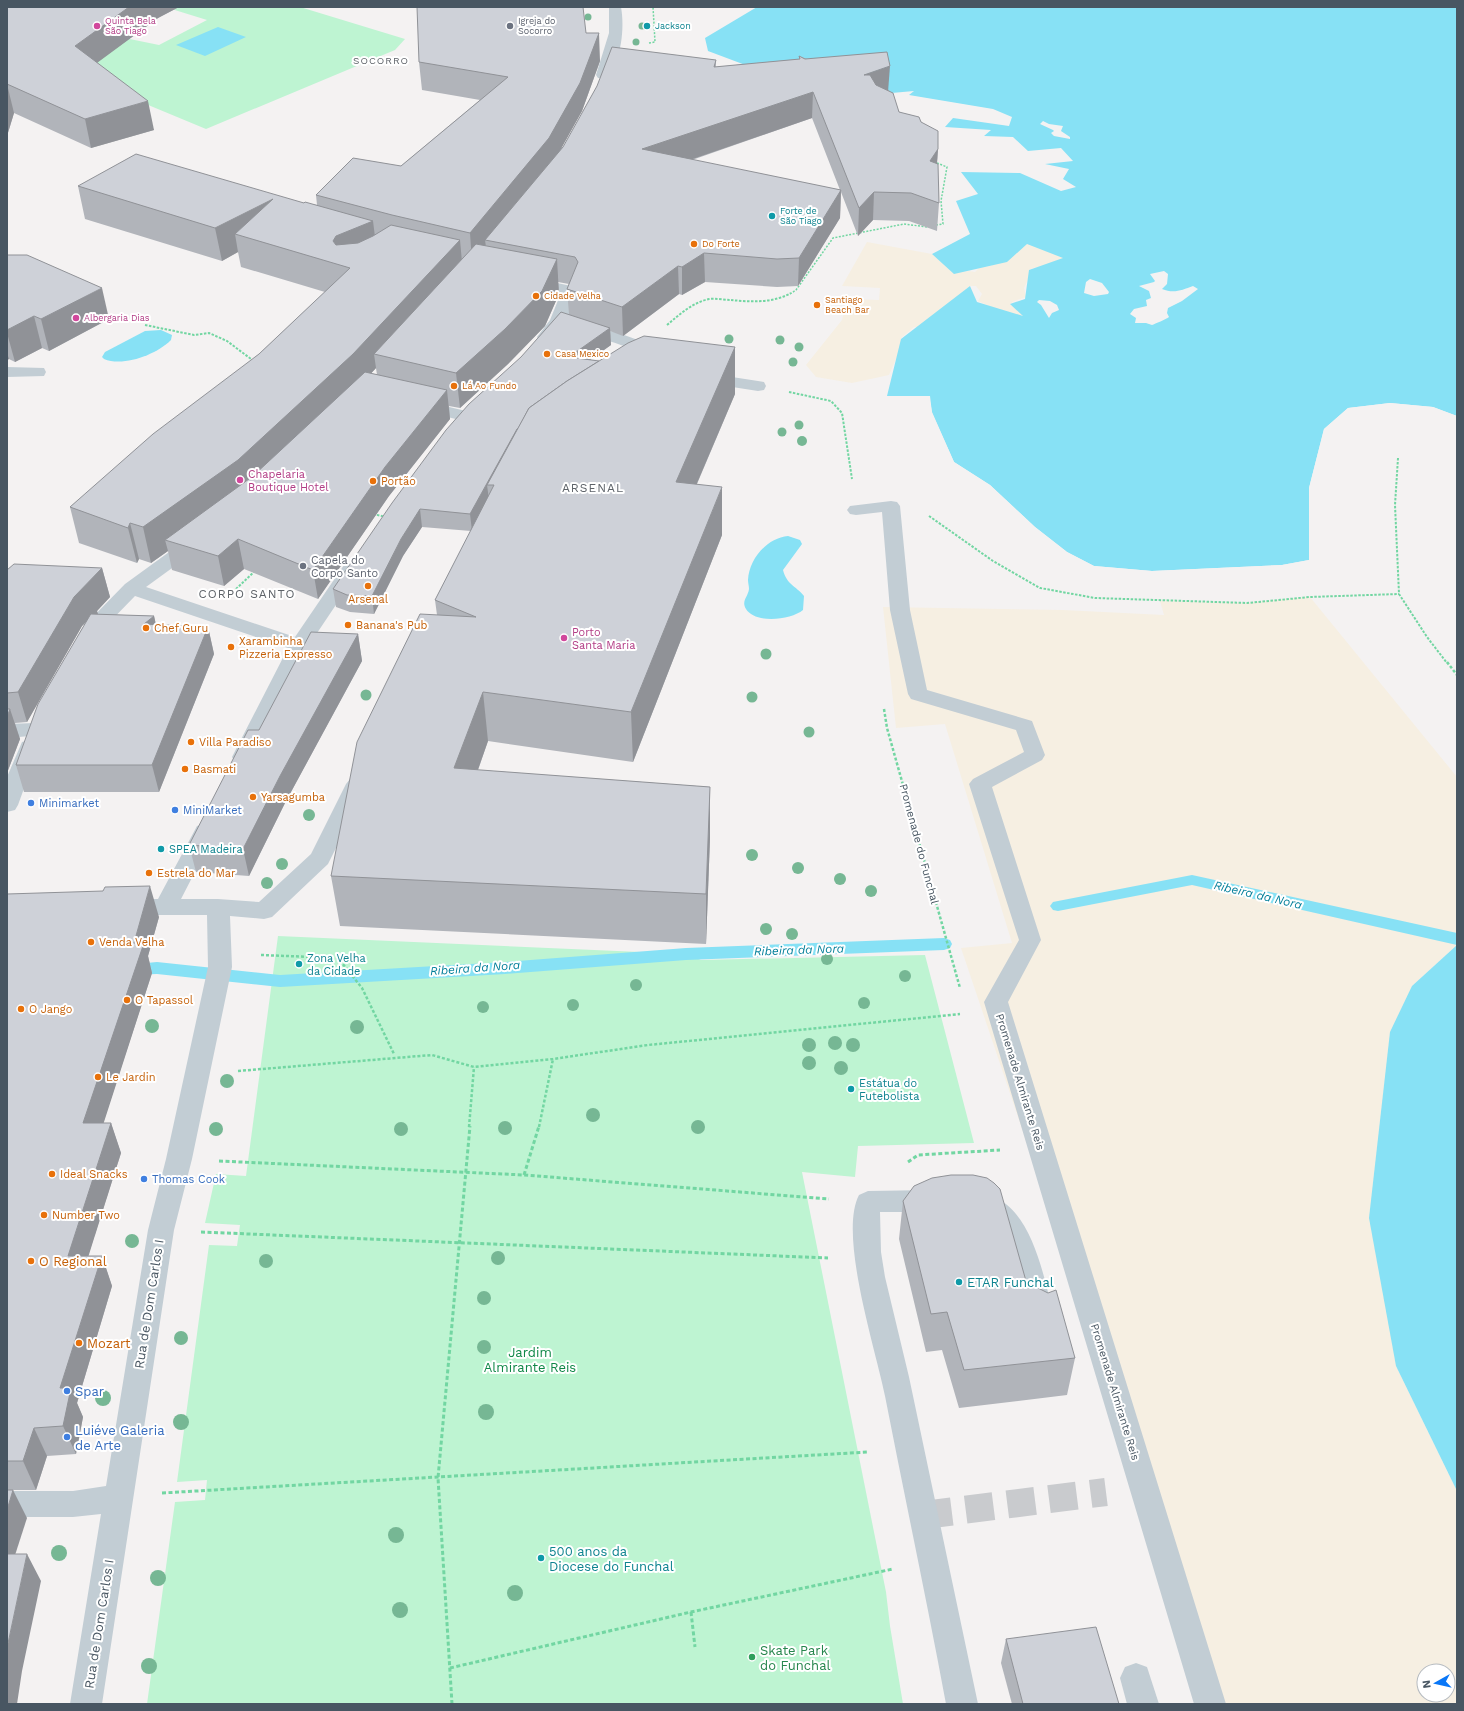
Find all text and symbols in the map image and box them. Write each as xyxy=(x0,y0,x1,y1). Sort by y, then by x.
place label: Quinta Bela São Tiago xyxy=(105,16,156,36)
place label: Igreja do Socorro xyxy=(518,16,555,36)
marker: Quinta Bela São Tiago xyxy=(92,21,102,31)
marker: Igreja do Socorro xyxy=(505,21,515,31)
marker: Jackson xyxy=(642,21,652,31)
place label: Jackson xyxy=(655,21,691,31)
district label: SOCORRO xyxy=(353,55,409,66)
place label: Forte de São Tiago xyxy=(780,206,822,226)
marker: Forte de São Tiago xyxy=(767,211,777,221)
marker: Do Forte xyxy=(689,239,699,249)
place label: Do Forte xyxy=(702,239,740,249)
marker: Cidade Velha xyxy=(531,291,541,301)
place label: Cidade Velha xyxy=(544,291,601,301)
place label: Santiago Beach Bar xyxy=(825,295,870,315)
marker: Santiago Beach Bar xyxy=(812,300,822,310)
marker: Albergaria Dias xyxy=(71,313,81,323)
place label: Albergaria Dias xyxy=(84,313,150,323)
marker: Casa Mexico xyxy=(542,349,552,359)
place label: Casa Mexico xyxy=(555,349,609,359)
marker: Lá Ao Fundo xyxy=(449,381,459,391)
place label: Lá Ao Fundo xyxy=(462,381,517,391)
place label: Chapelaria Boutique Hotel xyxy=(248,468,329,494)
marker: Chapelaria Boutique Hotel xyxy=(235,475,245,485)
place label: Portão xyxy=(381,475,416,488)
marker: Portão xyxy=(368,476,378,486)
district label: ARSENAL xyxy=(562,481,624,495)
place label: Capela do Corpo Santo xyxy=(311,554,378,580)
marker: Capela do Corpo Santo xyxy=(298,561,308,571)
marker: Arsenal xyxy=(363,581,373,591)
district label: CORPO SANTO xyxy=(199,587,295,601)
place label: Arsenal xyxy=(348,593,389,606)
place label: Banana's Pub xyxy=(356,619,427,632)
marker: Banana's Pub xyxy=(343,620,353,630)
place label: Chef Guru xyxy=(154,622,208,635)
marker: Chef Guru xyxy=(141,623,151,633)
place label: Porto Santa Maria xyxy=(572,626,635,652)
marker: Porto Santa Maria xyxy=(559,633,569,643)
place label: Xarambinha Pizzeria Expresso xyxy=(239,635,332,661)
marker: Xarambinha Pizzeria Expresso xyxy=(226,642,236,652)
place label: Villa Paradiso xyxy=(199,736,271,749)
marker: Villa Paradiso xyxy=(186,737,196,747)
place label: Basmati xyxy=(193,763,236,776)
marker: Basmati xyxy=(180,764,190,774)
street label: Promenade do Funchal xyxy=(897,782,942,906)
place label: Yarsagumba xyxy=(261,791,325,804)
marker: Yarsagumba xyxy=(248,792,258,802)
place label: Minimarket xyxy=(39,797,99,810)
marker: Minimarket xyxy=(26,798,36,808)
place label: MiniMarket xyxy=(183,804,242,817)
marker: MiniMarket xyxy=(170,805,180,815)
place label: SPEA Madeira xyxy=(169,843,243,856)
marker: SPEA Madeira xyxy=(156,844,166,854)
place label: Estrela do Mar xyxy=(157,867,236,880)
marker: Estrela do Mar xyxy=(144,868,154,878)
water label: Ribeira da Nora xyxy=(1212,878,1304,912)
place label: Venda Velha xyxy=(99,936,164,949)
marker: Venda Velha xyxy=(86,937,96,947)
water label: Ribeira da Nora xyxy=(754,941,845,959)
place label: Zona Velha da Cidade xyxy=(307,952,366,978)
water label: Ribeira da Nora xyxy=(429,958,521,978)
marker: Zona Velha da Cidade xyxy=(294,959,304,969)
place label: O Tapassol xyxy=(135,994,194,1007)
marker: O Tapassol xyxy=(122,995,132,1005)
place label: O Jango xyxy=(29,1003,72,1016)
marker: O Jango xyxy=(16,1004,26,1014)
street label: Promenade Almirante Reis xyxy=(993,1012,1047,1152)
place label: Le Jardin xyxy=(106,1071,155,1084)
marker: Le Jardin xyxy=(93,1072,103,1082)
place label: Estátua do Futebolista xyxy=(859,1077,919,1103)
marker: Estátua do Futebolista xyxy=(846,1084,856,1094)
place label: Ideal Snacks xyxy=(60,1168,128,1181)
marker: Ideal Snacks xyxy=(47,1169,57,1179)
place label: Thomas Cook xyxy=(152,1173,225,1186)
marker: Thomas Cook xyxy=(139,1174,149,1184)
place label: Number Two xyxy=(52,1209,120,1222)
marker: Number Two xyxy=(39,1210,49,1220)
street label: Rua de Dom Carlos I xyxy=(131,1238,167,1370)
place label: O Regional xyxy=(39,1254,107,1269)
marker: O Regional xyxy=(26,1256,36,1266)
place label: ETAR Funchal xyxy=(967,1275,1054,1290)
marker: ETAR Funchal xyxy=(954,1277,964,1287)
street label: Promenade Almirante Reis xyxy=(1088,1322,1142,1462)
place label: Mozart xyxy=(87,1336,131,1351)
marker: Mozart xyxy=(74,1338,84,1348)
park label: Jardim Almirante Reis xyxy=(484,1345,576,1375)
place label: Spar xyxy=(75,1384,104,1399)
marker: Spar xyxy=(62,1386,72,1396)
place label: Luiéve Galeria de Arte xyxy=(75,1423,165,1453)
marker: Luiéve Galeria de Arte xyxy=(62,1432,72,1442)
place label: 500 anos da Diocese do Funchal xyxy=(549,1544,674,1574)
marker: 500 anos da Diocese do Funchal xyxy=(536,1553,546,1563)
street label: Rua de Dom Carlos I xyxy=(81,1558,117,1690)
place label: Skate Park do Funchal xyxy=(760,1643,831,1673)
marker: Skate Park do Funchal xyxy=(747,1652,757,1662)
north arrow xyxy=(1416,1663,1456,1703)
text: N xyxy=(1420,1679,1434,1689)

